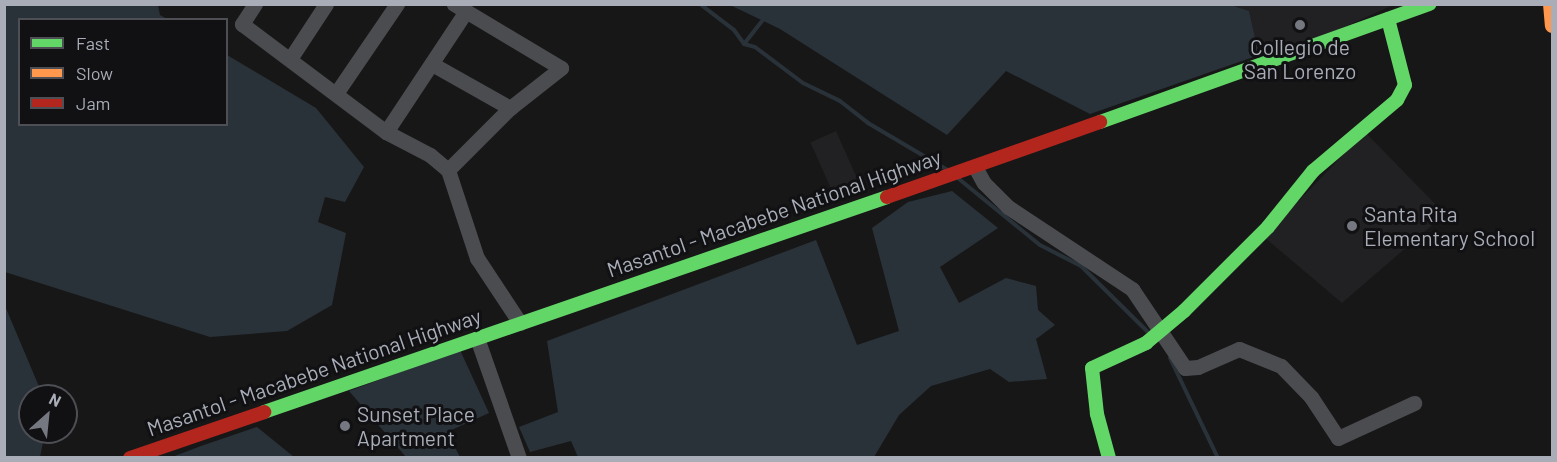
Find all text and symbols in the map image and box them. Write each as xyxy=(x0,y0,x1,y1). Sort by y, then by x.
legend xyxy=(18,18,228,126)
marker: Collegio de San Lorenzo xyxy=(1293,18,1307,32)
text: Fast xyxy=(76,32,110,54)
place label: Collegio de San Lorenzo xyxy=(1244,34,1356,84)
text: Slow xyxy=(76,62,113,84)
text: Jam xyxy=(76,92,110,114)
street label: Masantol - Macabebe National Highway xyxy=(604,144,944,282)
place label: Santa Rita Elementary School xyxy=(1364,201,1535,251)
marker: Santa Rita Elementary School xyxy=(1345,219,1359,233)
street label: Masantol - Macabebe National Highway xyxy=(144,303,484,441)
north arrow xyxy=(18,384,78,444)
text: N xyxy=(46,388,65,410)
place label: Sunset Place Apartment xyxy=(357,401,475,451)
marker: Sunset Place Apartment xyxy=(338,419,352,433)

